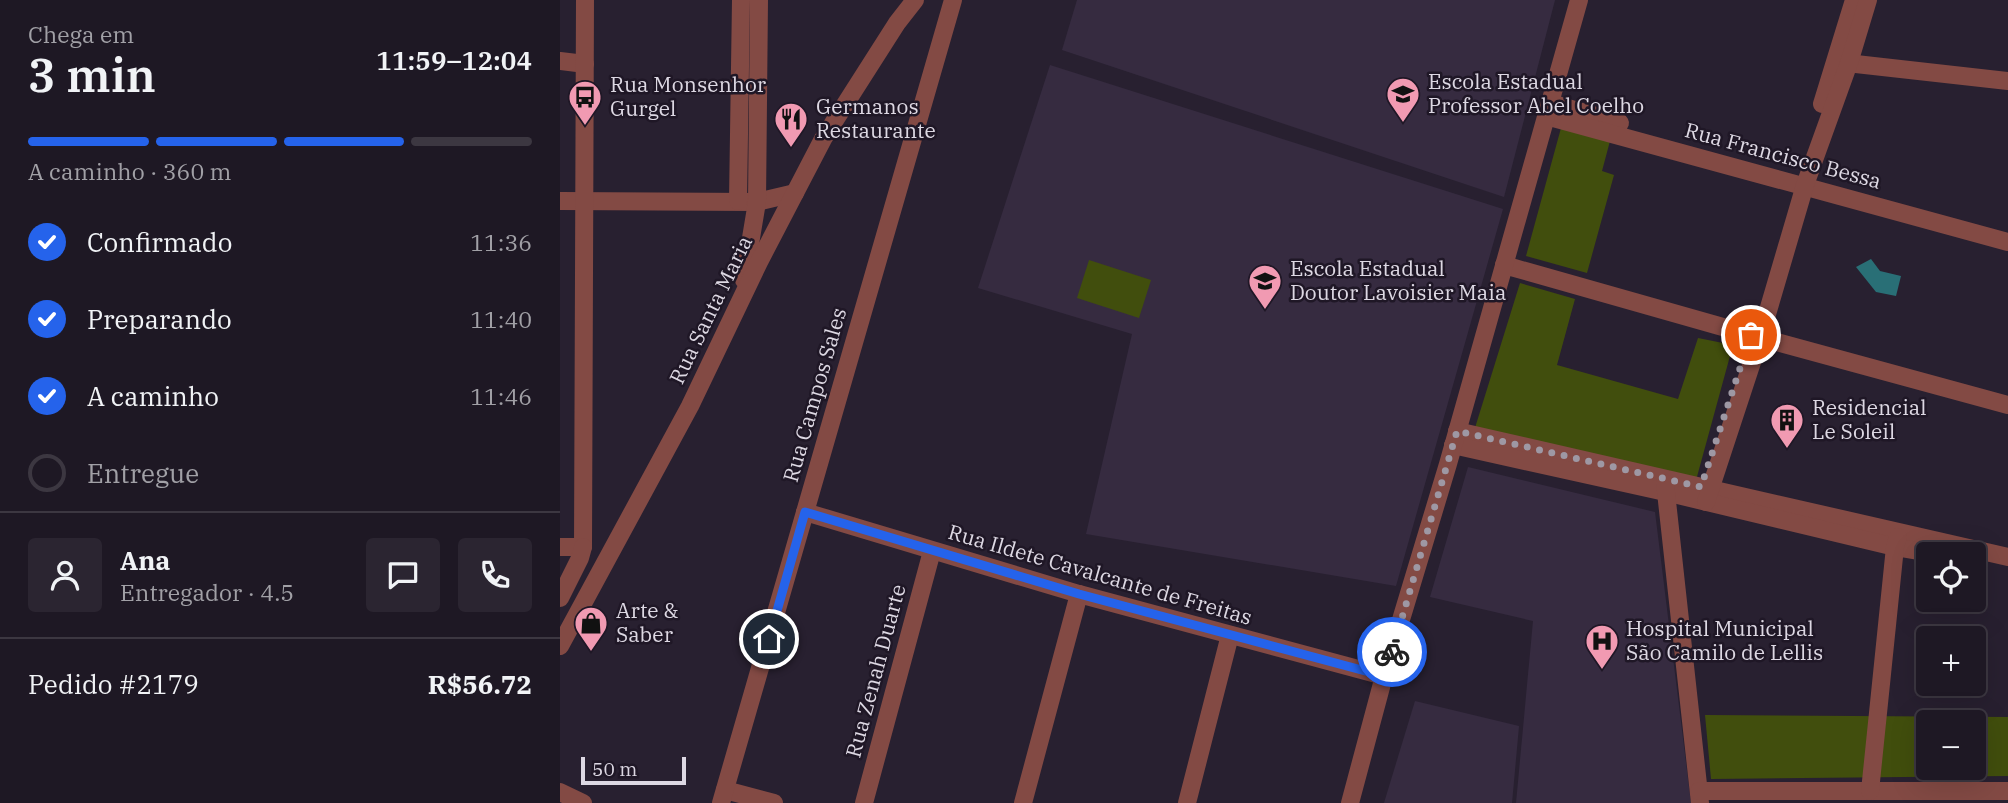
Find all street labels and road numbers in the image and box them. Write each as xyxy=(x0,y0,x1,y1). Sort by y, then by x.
street label: Rua Francisco Bessa xyxy=(1682,115,1885,195)
street label: Rua Santa Maria xyxy=(662,231,758,388)
street label: Rua Campos Sales xyxy=(776,304,852,485)
street label: Rua Ildete Cavalcante de Freitas xyxy=(945,517,1255,631)
street label: Rua Zenah Duarte xyxy=(838,581,912,760)

